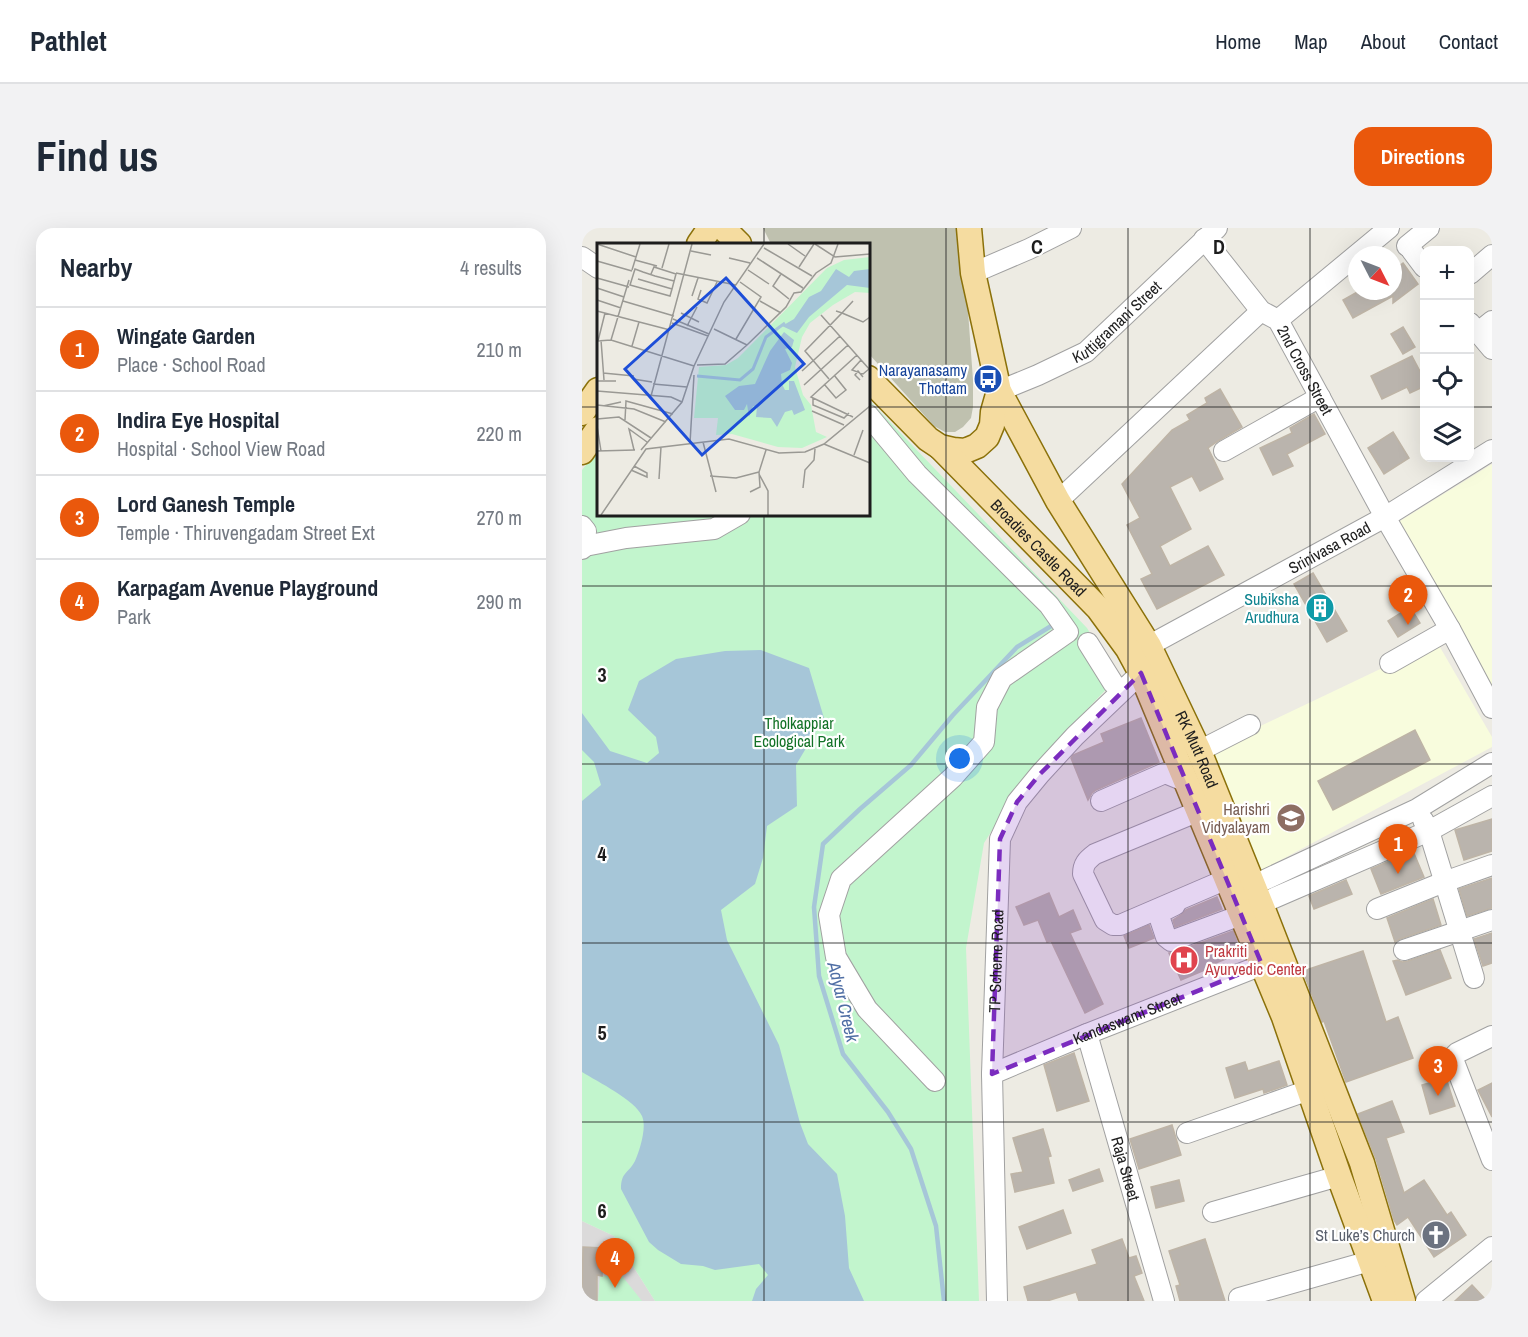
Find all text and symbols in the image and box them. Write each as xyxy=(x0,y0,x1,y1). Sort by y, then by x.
text: Pathlet xyxy=(30,22,107,60)
text: Home xyxy=(1215,27,1261,56)
text: Map xyxy=(1294,27,1328,56)
text: About xyxy=(1361,27,1406,56)
text: Contact xyxy=(1439,27,1498,56)
button: Directions xyxy=(1354,127,1492,186)
text: Find us xyxy=(36,128,158,184)
text: C xyxy=(1031,233,1043,260)
text: D xyxy=(1213,233,1225,260)
inset map xyxy=(597,243,870,516)
north arrow xyxy=(1348,246,1402,300)
map controls xyxy=(1420,246,1474,462)
button: + xyxy=(1420,246,1474,300)
text: Nearby xyxy=(60,250,132,285)
text: 4 results xyxy=(460,254,522,281)
street label: Kuttigramani Street xyxy=(1068,275,1166,368)
button: − xyxy=(1420,300,1474,354)
text: Wingate Garden xyxy=(117,321,255,351)
street label: 2nd Cross Street xyxy=(1272,321,1339,419)
text: 1 xyxy=(75,336,84,363)
text: 210 m xyxy=(476,336,522,363)
text: Place · School Road xyxy=(117,351,266,378)
button: locate xyxy=(1420,354,1474,408)
place label: Narayanasamy Thottam xyxy=(879,359,967,399)
bus stop icon: Narayanasamy Thottam xyxy=(972,363,1004,395)
text: Indira Eye Hospital xyxy=(117,405,279,435)
button: layers xyxy=(1420,408,1474,462)
text: 2 xyxy=(75,420,84,447)
text: 220 m xyxy=(476,420,522,447)
text: Hospital · School View Road xyxy=(117,435,325,462)
text: Lord Ganesh Temple xyxy=(117,489,295,519)
street label: Broadies Castle Road xyxy=(986,494,1092,601)
text: 3 xyxy=(75,504,84,531)
text: 270 m xyxy=(476,504,522,531)
street label: Srinivasa Road xyxy=(1284,516,1374,579)
text: Temple · Thiruvengadam Street Ext xyxy=(117,519,375,546)
text: Karpagam Avenue Playground xyxy=(117,573,378,603)
pin: 2 xyxy=(1388,576,1428,625)
text: 4 xyxy=(75,588,84,615)
text: 290 m xyxy=(476,588,522,615)
place label: Subiksha Arudhura xyxy=(1244,588,1300,628)
building icon: Subiksha Arudhura xyxy=(1304,592,1336,624)
text: Park xyxy=(117,603,151,630)
text: 3 xyxy=(597,661,607,688)
street label: RK Mutt Road xyxy=(1170,707,1224,791)
park label: Tholkappiar Ecological Park xyxy=(753,712,845,752)
your location xyxy=(945,744,974,773)
place label: Harishri Vidyalayam xyxy=(1202,798,1270,838)
school or university icon: Harishri Vidyalayam xyxy=(1275,802,1307,834)
pin: 1 xyxy=(1378,824,1418,874)
text: 4 xyxy=(597,840,607,867)
street label: TP Scheme Road xyxy=(983,909,1009,1013)
place label: Prakriti Ayurvedic Center xyxy=(1204,940,1307,980)
hospital icon: Prakriti Ayurvedic Center xyxy=(1168,944,1200,976)
water label: Adyar Creek xyxy=(821,958,866,1045)
street label: Kandaswami Street xyxy=(1069,987,1185,1050)
text: 5 xyxy=(597,1019,607,1046)
pin: 3 xyxy=(1418,1046,1458,1096)
street label: Raja Street xyxy=(1106,1134,1146,1203)
text: 6 xyxy=(597,1197,607,1224)
church icon: St Luke’s Church xyxy=(1420,1219,1452,1251)
place label: St Luke’s Church xyxy=(1315,1224,1415,1246)
pin: 4 xyxy=(596,1238,634,1288)

